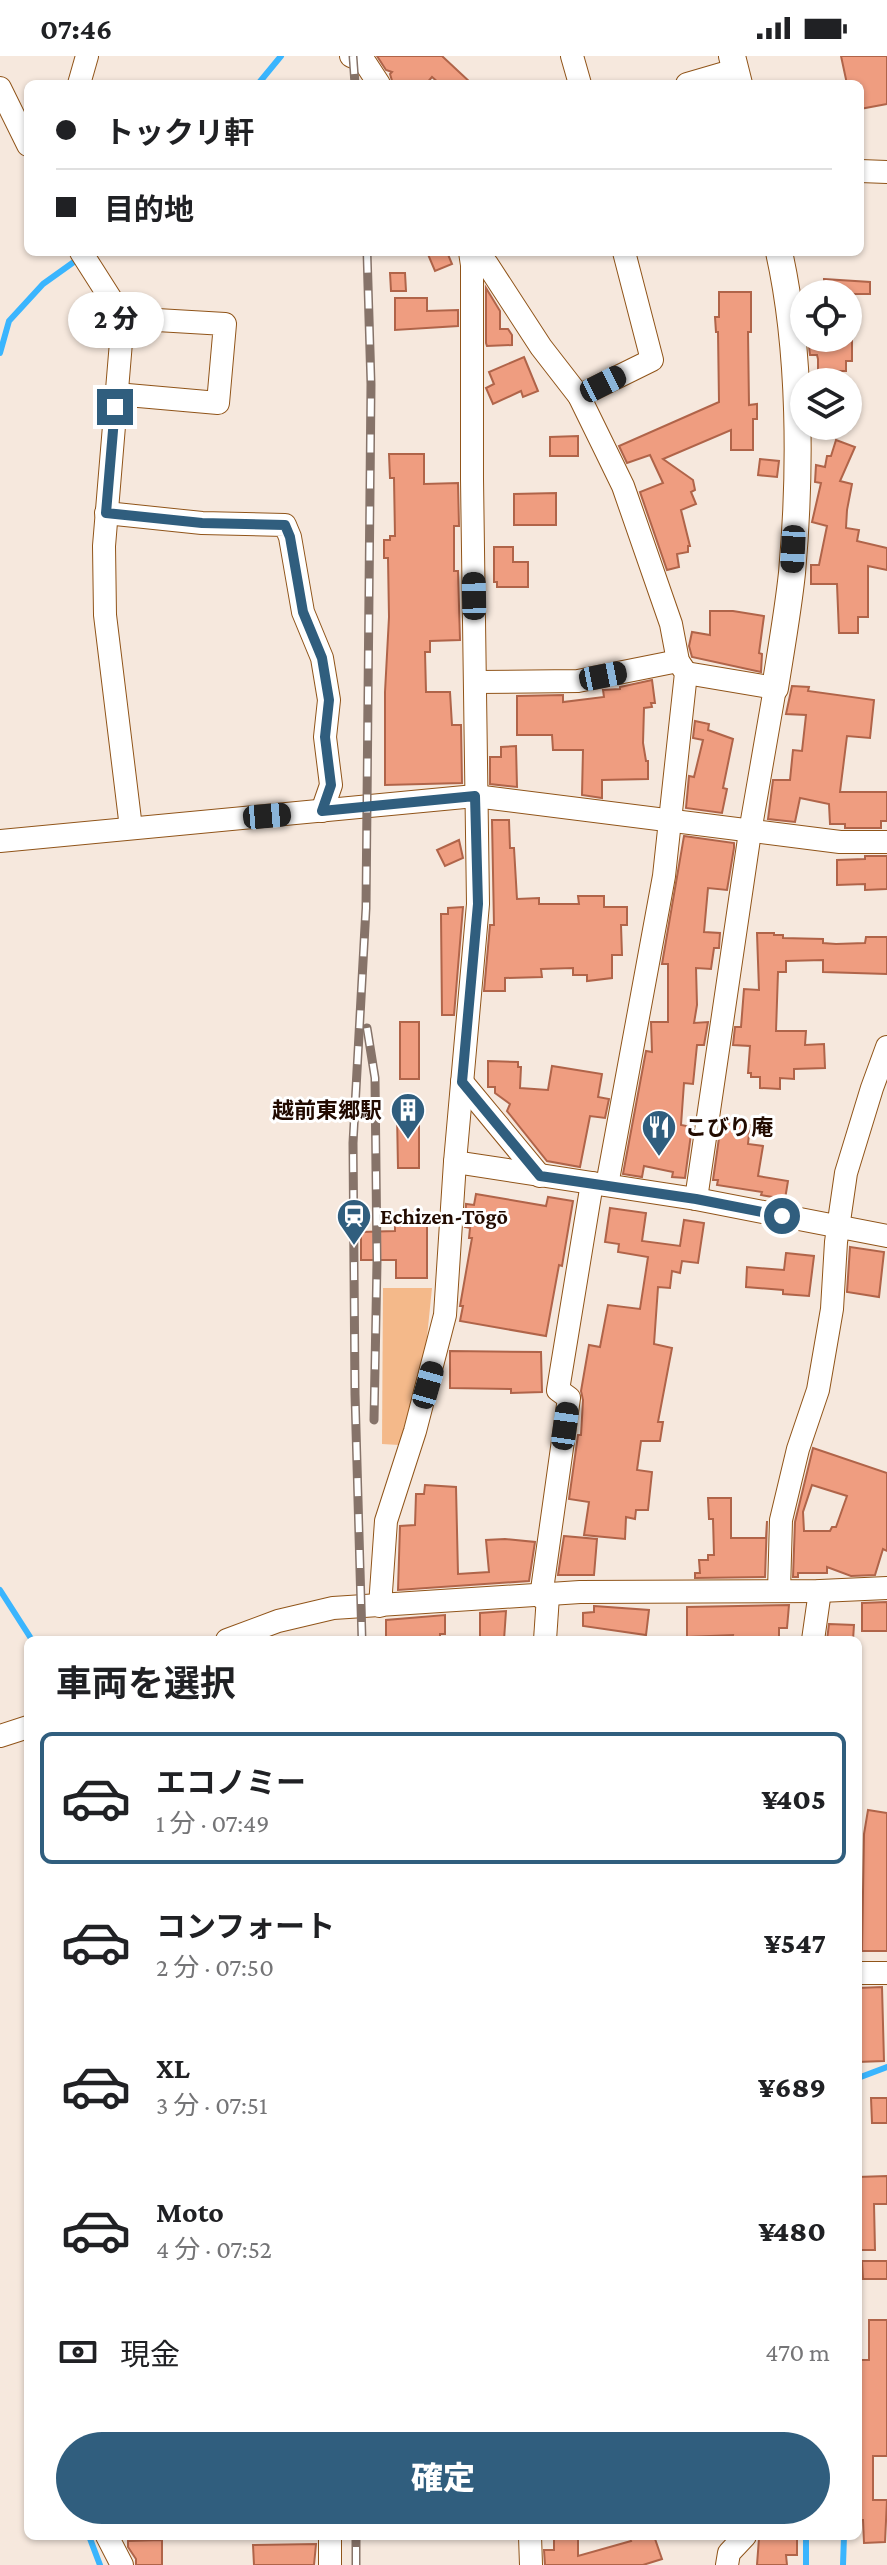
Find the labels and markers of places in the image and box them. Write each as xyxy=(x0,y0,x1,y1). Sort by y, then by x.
building icon: 越前東郷駅 xyxy=(389,1091,427,1141)
place label: 越前東郷駅 xyxy=(272,1098,382,1123)
restaurant icon: こびり庵 xyxy=(640,1108,678,1158)
place label: こびり庵 xyxy=(685,1115,773,1140)
station icon: Echizen-Tōgō xyxy=(335,1197,373,1247)
place label: Echizen-Tōgō xyxy=(380,1204,508,1229)

